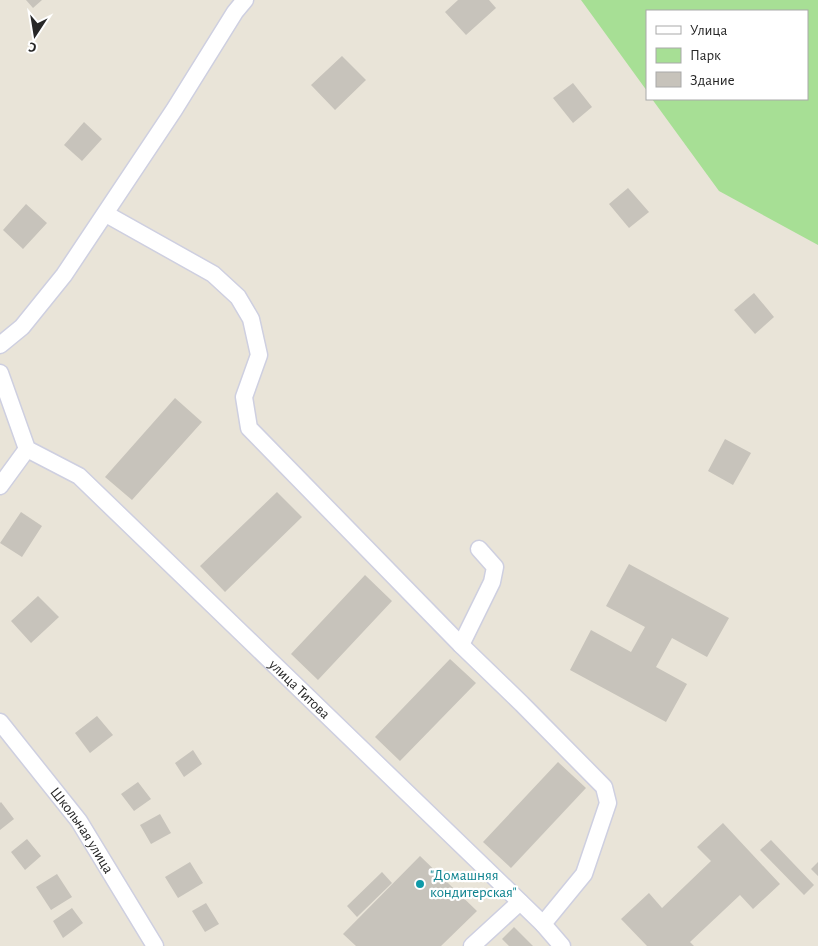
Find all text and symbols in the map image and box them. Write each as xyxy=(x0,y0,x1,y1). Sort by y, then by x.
north arrow xyxy=(10,10,60,60)
legend xyxy=(646,10,808,100)
text: Улица xyxy=(690,23,727,38)
text: С xyxy=(27,39,38,54)
text: Парк xyxy=(690,48,721,63)
text: Здание xyxy=(690,73,735,88)
street label: улица Титова xyxy=(265,656,333,722)
street label: Школьная улица xyxy=(47,785,116,876)
place label: "Домашняя кондитерская" xyxy=(430,868,517,900)
marker: "Домашняя кондитерская" xyxy=(414,878,426,890)

